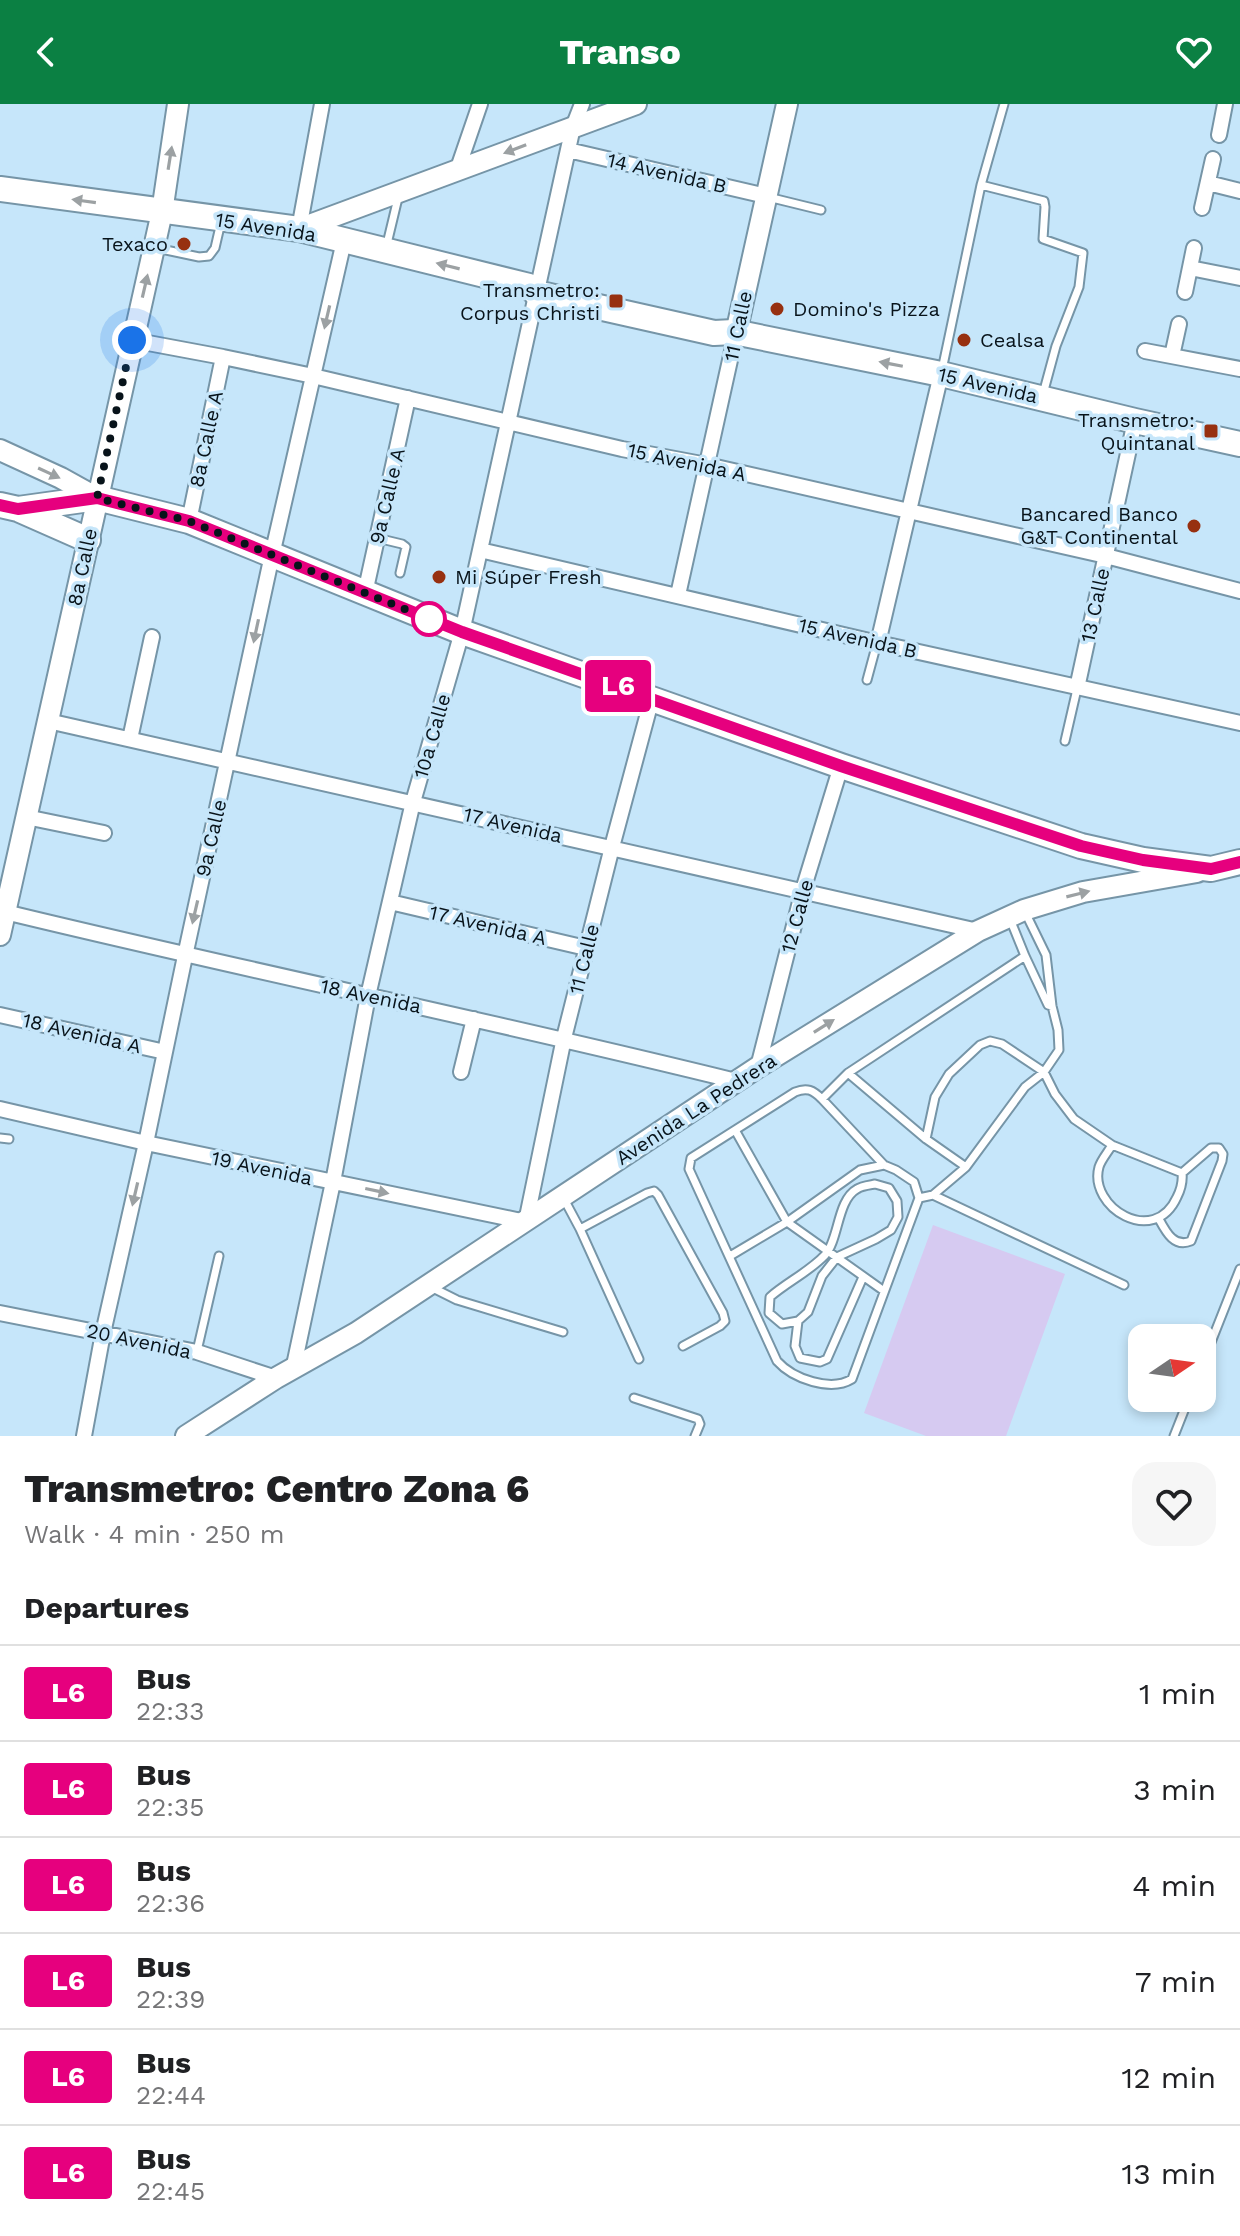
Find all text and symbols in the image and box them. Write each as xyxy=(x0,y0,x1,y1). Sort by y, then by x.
icon: back xyxy=(24,30,68,74)
icon: heart xyxy=(1172,30,1216,74)
text: Transo xyxy=(559,31,681,73)
one-way arrow xyxy=(503,143,527,156)
one-way arrow xyxy=(164,145,177,170)
street label: 14 Avenida B xyxy=(605,148,729,198)
one-way arrow xyxy=(72,194,97,207)
street label: 15 Avenida xyxy=(214,207,318,247)
place label: Texaco xyxy=(102,232,168,256)
marker: Texaco xyxy=(175,235,193,253)
one-way arrow xyxy=(435,259,460,271)
one-way arrow xyxy=(139,273,152,298)
place label: Transmetro: Corpus Christi xyxy=(460,278,600,325)
street label: 11 Calle xyxy=(719,289,757,363)
marker: Transmetro: Corpus Christi xyxy=(607,292,625,310)
place label: Domino's Pizza xyxy=(793,297,940,321)
marker: Domino's Pizza xyxy=(768,300,786,318)
one-way arrow xyxy=(320,304,332,329)
your location xyxy=(112,320,152,360)
place label: Cealsa xyxy=(980,328,1045,352)
marker: Cealsa xyxy=(955,331,973,349)
one-way arrow xyxy=(878,357,903,370)
street label: 15 Avenida xyxy=(936,362,1040,408)
street label: 8a Calle A xyxy=(184,389,228,489)
place label: Transmetro: Quintanal xyxy=(1078,408,1195,455)
marker: Transmetro: Quintanal xyxy=(1202,422,1220,440)
street label: 15 Avenida A xyxy=(626,438,748,486)
street label: 9a Calle A xyxy=(364,446,410,546)
one-way arrow xyxy=(37,466,61,480)
place label: Bancared Banco G&T Continental xyxy=(1020,502,1178,549)
marker: Bancared Banco G&T Continental xyxy=(1185,517,1203,535)
street label: 8a Calle xyxy=(62,526,102,608)
place label: Mi Súper Fresh xyxy=(455,565,602,589)
street label: 13 Calle xyxy=(1075,566,1115,644)
marker: Mi Súper Fresh xyxy=(430,568,448,586)
unlabelled marker xyxy=(412,602,446,636)
street label: 15 Avenida B xyxy=(796,613,920,663)
one-way arrow xyxy=(249,619,262,644)
line badge: L6 xyxy=(582,660,654,712)
text: L6 xyxy=(601,669,635,702)
street label: 10a Calle xyxy=(409,691,455,781)
street label: 9a Calle xyxy=(190,797,232,879)
street label: 17 Avenida xyxy=(461,802,565,848)
street label: 12 Calle xyxy=(776,877,818,955)
one-way arrow xyxy=(1066,887,1091,899)
one-way arrow xyxy=(188,900,201,925)
street label: 17 Avenida A xyxy=(427,900,549,950)
street label: 11 Calle xyxy=(564,922,604,996)
street label: 18 Avenida xyxy=(319,974,423,1018)
street label: 18 Avenida A xyxy=(20,1008,144,1058)
one-way arrow xyxy=(813,1019,836,1034)
street label: Avenida La Pedrera xyxy=(611,1048,781,1170)
street label: 19 Avenida xyxy=(210,1146,314,1190)
one-way arrow xyxy=(128,1182,141,1207)
one-way arrow xyxy=(365,1186,390,1198)
street label: 20 Avenida xyxy=(85,1318,193,1364)
north arrow xyxy=(1128,1324,1216,1412)
map controls xyxy=(1128,1324,1216,1412)
button: heart xyxy=(1132,1462,1216,1546)
text: Transmetro: Centro Zona 6 xyxy=(24,1467,529,1511)
text: Walk · 4 min · 250 m xyxy=(24,1519,285,1549)
text: Departures xyxy=(24,1590,189,1625)
text: Bus xyxy=(136,1661,191,1696)
text: L6 xyxy=(51,1676,85,1709)
text: 1 min xyxy=(1139,1676,1216,1711)
text: 22:33 xyxy=(136,1696,204,1726)
text: Bus xyxy=(136,1757,191,1792)
text: L6 xyxy=(51,1772,85,1805)
text: 3 min xyxy=(1133,1772,1216,1807)
text: 22:35 xyxy=(136,1792,204,1822)
text: Bus xyxy=(136,1853,191,1888)
text: L6 xyxy=(51,1868,85,1901)
text: 4 min xyxy=(1132,1868,1216,1903)
text: 22:36 xyxy=(136,1888,205,1918)
text: Bus xyxy=(136,1949,191,1984)
text: L6 xyxy=(51,1964,85,1997)
text: 7 min xyxy=(1135,1964,1216,1999)
text: 22:39 xyxy=(136,1984,205,2014)
text: Bus xyxy=(136,2045,191,2080)
text: L6 xyxy=(51,2060,85,2093)
text: 12 min xyxy=(1121,2060,1216,2095)
text: 22:44 xyxy=(136,2080,206,2110)
text: Bus xyxy=(136,2141,191,2176)
text: L6 xyxy=(51,2156,85,2189)
text: 13 min xyxy=(1121,2156,1216,2191)
text: 22:45 xyxy=(136,2176,205,2206)

